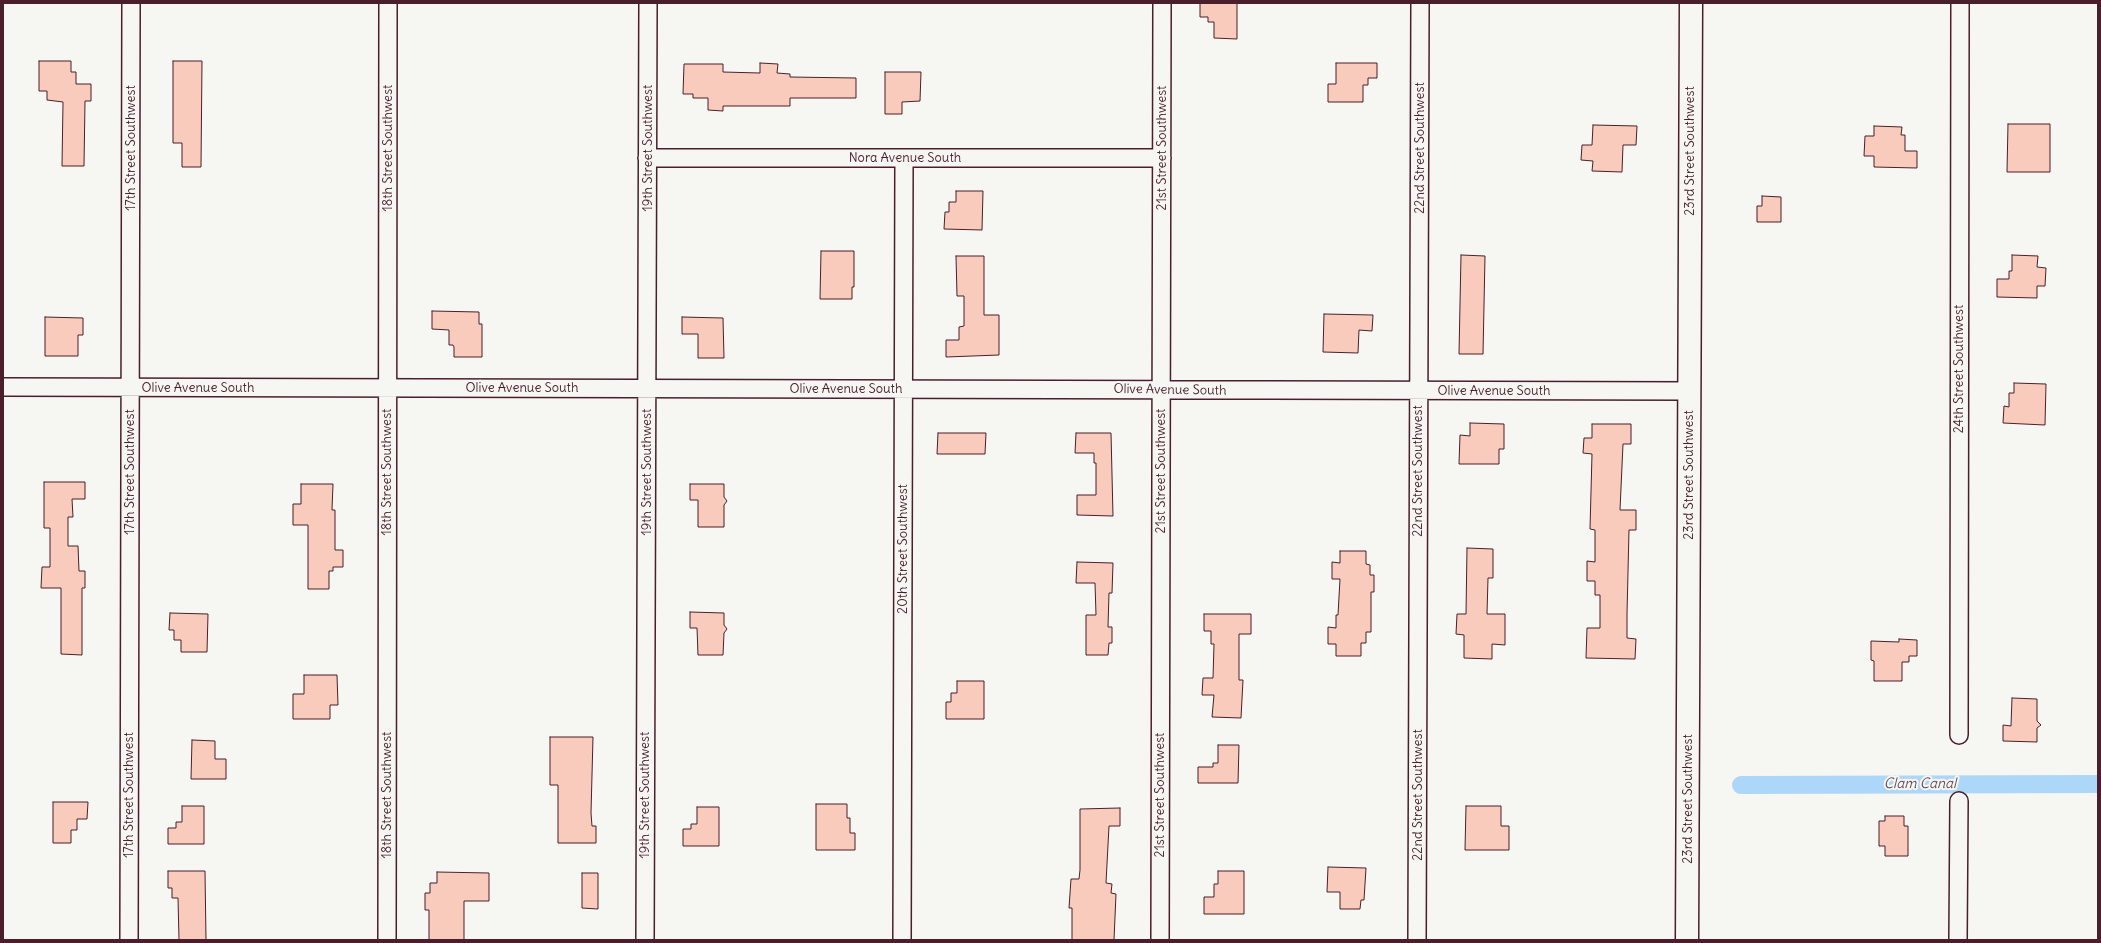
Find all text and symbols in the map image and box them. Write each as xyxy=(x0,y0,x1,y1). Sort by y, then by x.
street label: 22nd Street Southwest xyxy=(1412,82,1428,214)
street label: 17th Street Southwest xyxy=(123,85,139,211)
street label: 18th Street Southwest xyxy=(380,85,396,211)
street label: 19th Street Southwest xyxy=(640,85,656,211)
street label: 21st Street Southwest xyxy=(1154,86,1170,210)
street label: 23rd Street Southwest xyxy=(1682,86,1698,216)
street label: Nora Avenue South xyxy=(849,150,961,166)
street label: 24th Street Southwest xyxy=(1951,305,1967,433)
street label: Olive Avenue South xyxy=(142,380,254,396)
street label: Olive Avenue South xyxy=(466,380,578,396)
street label: Olive Avenue South xyxy=(790,381,902,397)
street label: Olive Avenue South xyxy=(1113,381,1227,399)
street label: Olive Avenue South xyxy=(1438,383,1550,399)
street label: 22nd Street Southwest xyxy=(1410,405,1426,537)
street label: 17th Street Southwest xyxy=(122,409,138,535)
street label: 18th Street Southwest xyxy=(379,409,395,535)
street label: 19th Street Southwest xyxy=(639,409,655,535)
street label: 21st Street Southwest xyxy=(1153,409,1169,533)
street label: 23rd Street Southwest xyxy=(1681,410,1697,540)
street label: 20th Street Southwest xyxy=(895,484,911,614)
street label: 22nd Street Southwest xyxy=(1410,729,1426,861)
street label: 17th Street Southwest xyxy=(121,732,137,858)
street label: 18th Street Southwest xyxy=(379,732,395,858)
street label: 19th Street Southwest xyxy=(637,732,653,858)
street label: 21st Street Southwest xyxy=(1152,733,1168,857)
street label: 23rd Street Southwest xyxy=(1680,734,1696,864)
water label: Clam Canal xyxy=(1884,776,1956,792)

